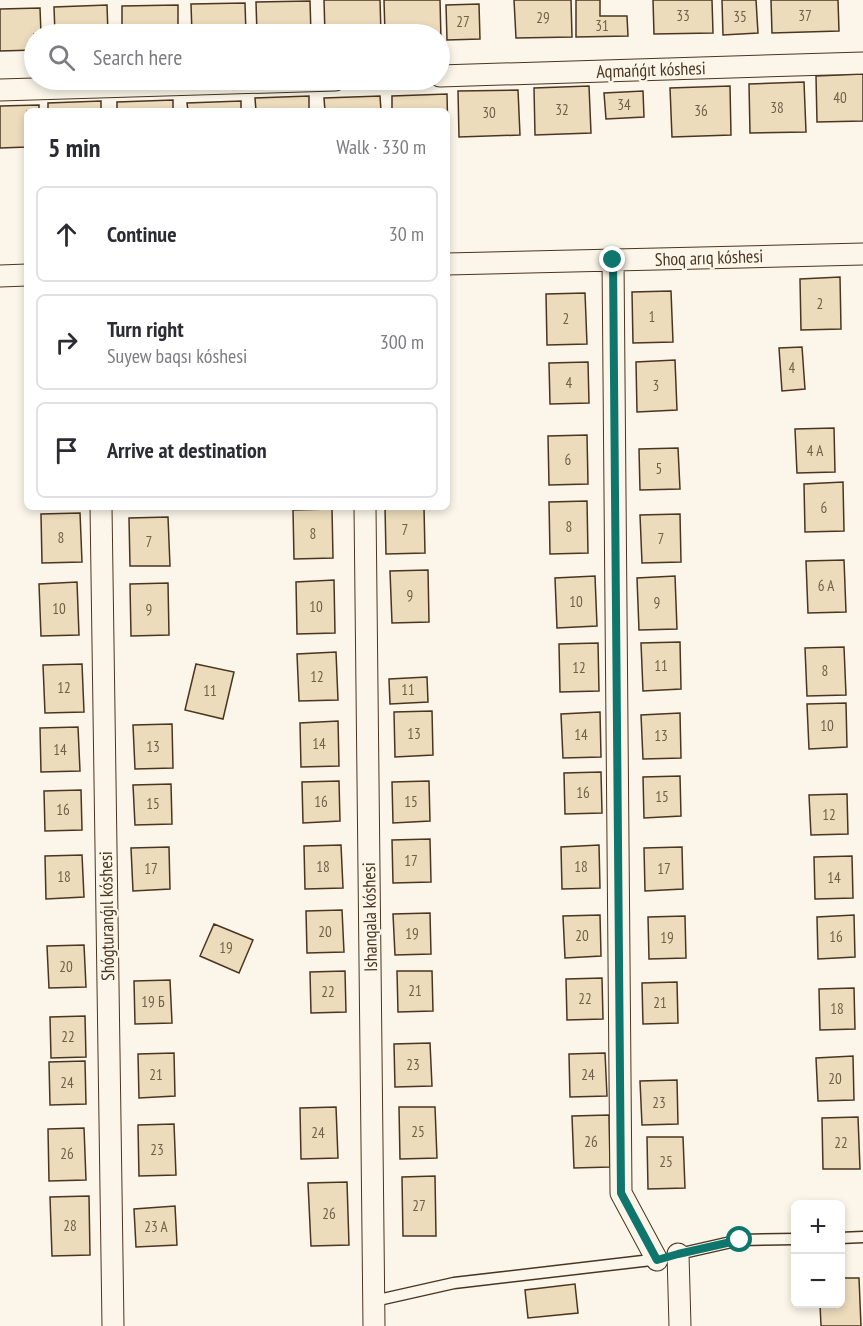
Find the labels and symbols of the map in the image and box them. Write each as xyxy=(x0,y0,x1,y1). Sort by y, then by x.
house number: 33 xyxy=(676,6,690,25)
house number: 37 xyxy=(798,6,812,25)
house number: 35 xyxy=(733,7,747,26)
house number: 29 xyxy=(536,8,550,27)
house number: 27 xyxy=(456,12,470,31)
house number: 31 xyxy=(595,16,609,35)
street label: Aqmańǵıt kóshesi xyxy=(596,56,706,83)
house number: 40 xyxy=(833,88,847,107)
house number: 34 xyxy=(617,95,631,114)
house number: 38 xyxy=(770,98,784,117)
house number: 32 xyxy=(555,100,569,119)
house number: 36 xyxy=(694,101,708,120)
house number: 30 xyxy=(482,103,496,122)
street label: Shoq arıq kóshesi xyxy=(654,244,764,271)
route end xyxy=(599,246,625,272)
house number: 2 xyxy=(817,294,823,313)
house number: 1 xyxy=(649,307,655,326)
house number: 2 xyxy=(563,309,569,328)
house number: 4 xyxy=(789,358,796,377)
house number: 4 xyxy=(566,373,573,392)
house number: 3 xyxy=(653,376,659,395)
house number: 4 А xyxy=(807,441,824,460)
house number: 6 xyxy=(565,450,572,469)
house number: 5 xyxy=(656,459,662,478)
house number: 6 xyxy=(821,498,828,517)
house number: 8 xyxy=(566,517,572,536)
house number: 7 xyxy=(402,520,408,539)
house number: 8 xyxy=(310,524,316,543)
house number: 8 xyxy=(58,528,64,547)
house number: 7 xyxy=(658,529,664,548)
house number: 7 xyxy=(146,532,152,551)
house number: 6 А xyxy=(818,576,835,595)
house number: 9 xyxy=(407,586,413,605)
house number: 10 xyxy=(569,592,583,611)
house number: 9 xyxy=(654,593,660,612)
house number: 10 xyxy=(309,597,323,616)
house number: 10 xyxy=(52,599,66,618)
house number: 9 xyxy=(146,600,152,619)
house number: 11 xyxy=(654,656,668,675)
house number: 12 xyxy=(572,658,586,677)
house number: 8 xyxy=(822,661,828,680)
house number: 12 xyxy=(310,667,324,686)
house number: 12 xyxy=(57,678,71,697)
house number: 11 xyxy=(401,680,415,699)
house number: 11 xyxy=(203,681,217,700)
house number: 10 xyxy=(820,716,834,735)
house number: 13 xyxy=(407,724,421,743)
house number: 14 xyxy=(574,725,588,744)
house number: 13 xyxy=(654,726,668,745)
house number: 14 xyxy=(312,734,326,753)
house number: 13 xyxy=(146,737,160,756)
house number: 14 xyxy=(53,740,67,759)
house number: 16 xyxy=(576,783,590,802)
house number: 15 xyxy=(655,787,669,806)
house number: 16 xyxy=(314,792,328,811)
house number: 15 xyxy=(404,792,418,811)
house number: 15 xyxy=(146,794,160,813)
house number: 16 xyxy=(56,800,70,819)
house number: 12 xyxy=(822,805,836,824)
street label: Shógturanǵıl kóshesi xyxy=(94,851,119,981)
house number: 17 xyxy=(404,851,418,870)
house number: 18 xyxy=(316,857,330,876)
house number: 18 xyxy=(574,857,588,876)
house number: 17 xyxy=(144,859,158,878)
house number: 17 xyxy=(657,859,671,878)
street label: Ishanqala kóshesi xyxy=(357,862,382,972)
house number: 18 xyxy=(57,867,71,886)
house number: 14 xyxy=(827,868,841,887)
house number: 20 xyxy=(318,922,332,941)
house number: 19 xyxy=(405,924,419,943)
house number: 20 xyxy=(575,926,589,945)
house number: 16 xyxy=(829,927,843,946)
house number: 19 xyxy=(660,928,674,947)
house number: 19 xyxy=(219,938,233,957)
house number: 20 xyxy=(59,957,73,976)
house number: 21 xyxy=(408,981,422,1000)
house number: 22 xyxy=(321,982,335,1001)
house number: 22 xyxy=(578,989,592,1008)
house number: 19 Б xyxy=(141,992,165,1011)
house number: 21 xyxy=(653,993,667,1012)
house number: 18 xyxy=(830,999,844,1018)
house number: 22 xyxy=(61,1027,75,1046)
house number: 23 xyxy=(406,1055,420,1074)
house number: 21 xyxy=(149,1065,163,1084)
house number: 24 xyxy=(581,1065,595,1084)
house number: 20 xyxy=(828,1069,842,1088)
house number: 24 xyxy=(60,1073,74,1092)
house number: 23 xyxy=(652,1093,666,1112)
house number: 25 xyxy=(411,1122,425,1141)
house number: 24 xyxy=(311,1123,325,1142)
house number: 26 xyxy=(584,1132,598,1151)
house number: 22 xyxy=(834,1133,848,1152)
house number: 23 xyxy=(150,1140,164,1159)
house number: 26 xyxy=(60,1144,74,1163)
house number: 25 xyxy=(659,1152,673,1171)
house number: 27 xyxy=(412,1196,426,1215)
house number: 26 xyxy=(322,1204,336,1223)
house number: 28 xyxy=(63,1216,77,1235)
house number: 23 А xyxy=(144,1217,169,1236)
route start xyxy=(726,1226,752,1252)

